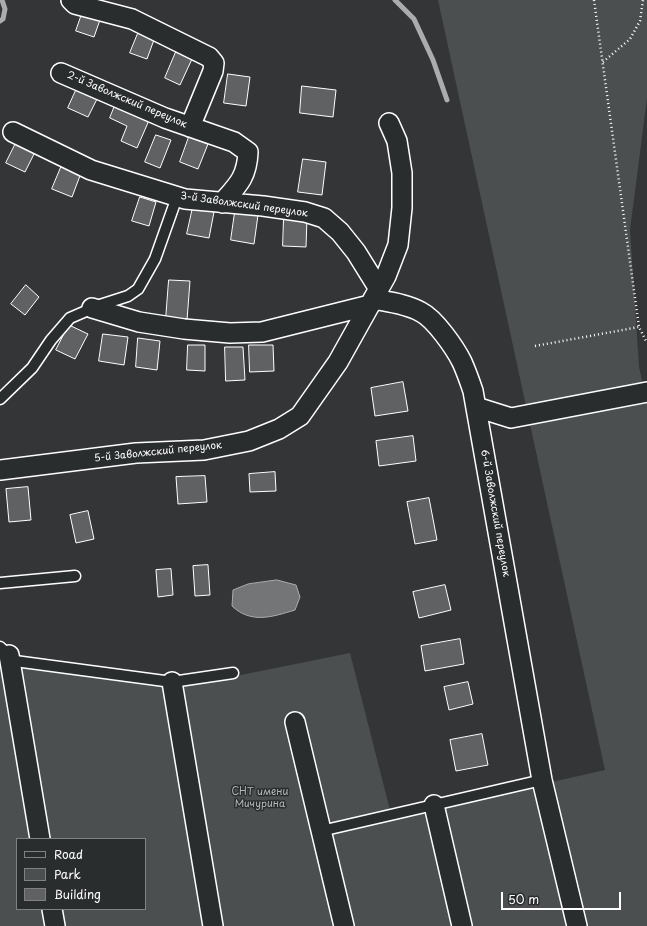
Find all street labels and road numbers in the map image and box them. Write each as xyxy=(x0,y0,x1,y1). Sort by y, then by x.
street label: 2-й Заволжский переулок xyxy=(65,69,189,131)
street label: 3-й Заволжский переулок xyxy=(179,190,309,220)
street label: 5-й Заволжский переулок xyxy=(94,439,222,465)
street label: 6-й Заволжский переулок xyxy=(478,448,512,578)

